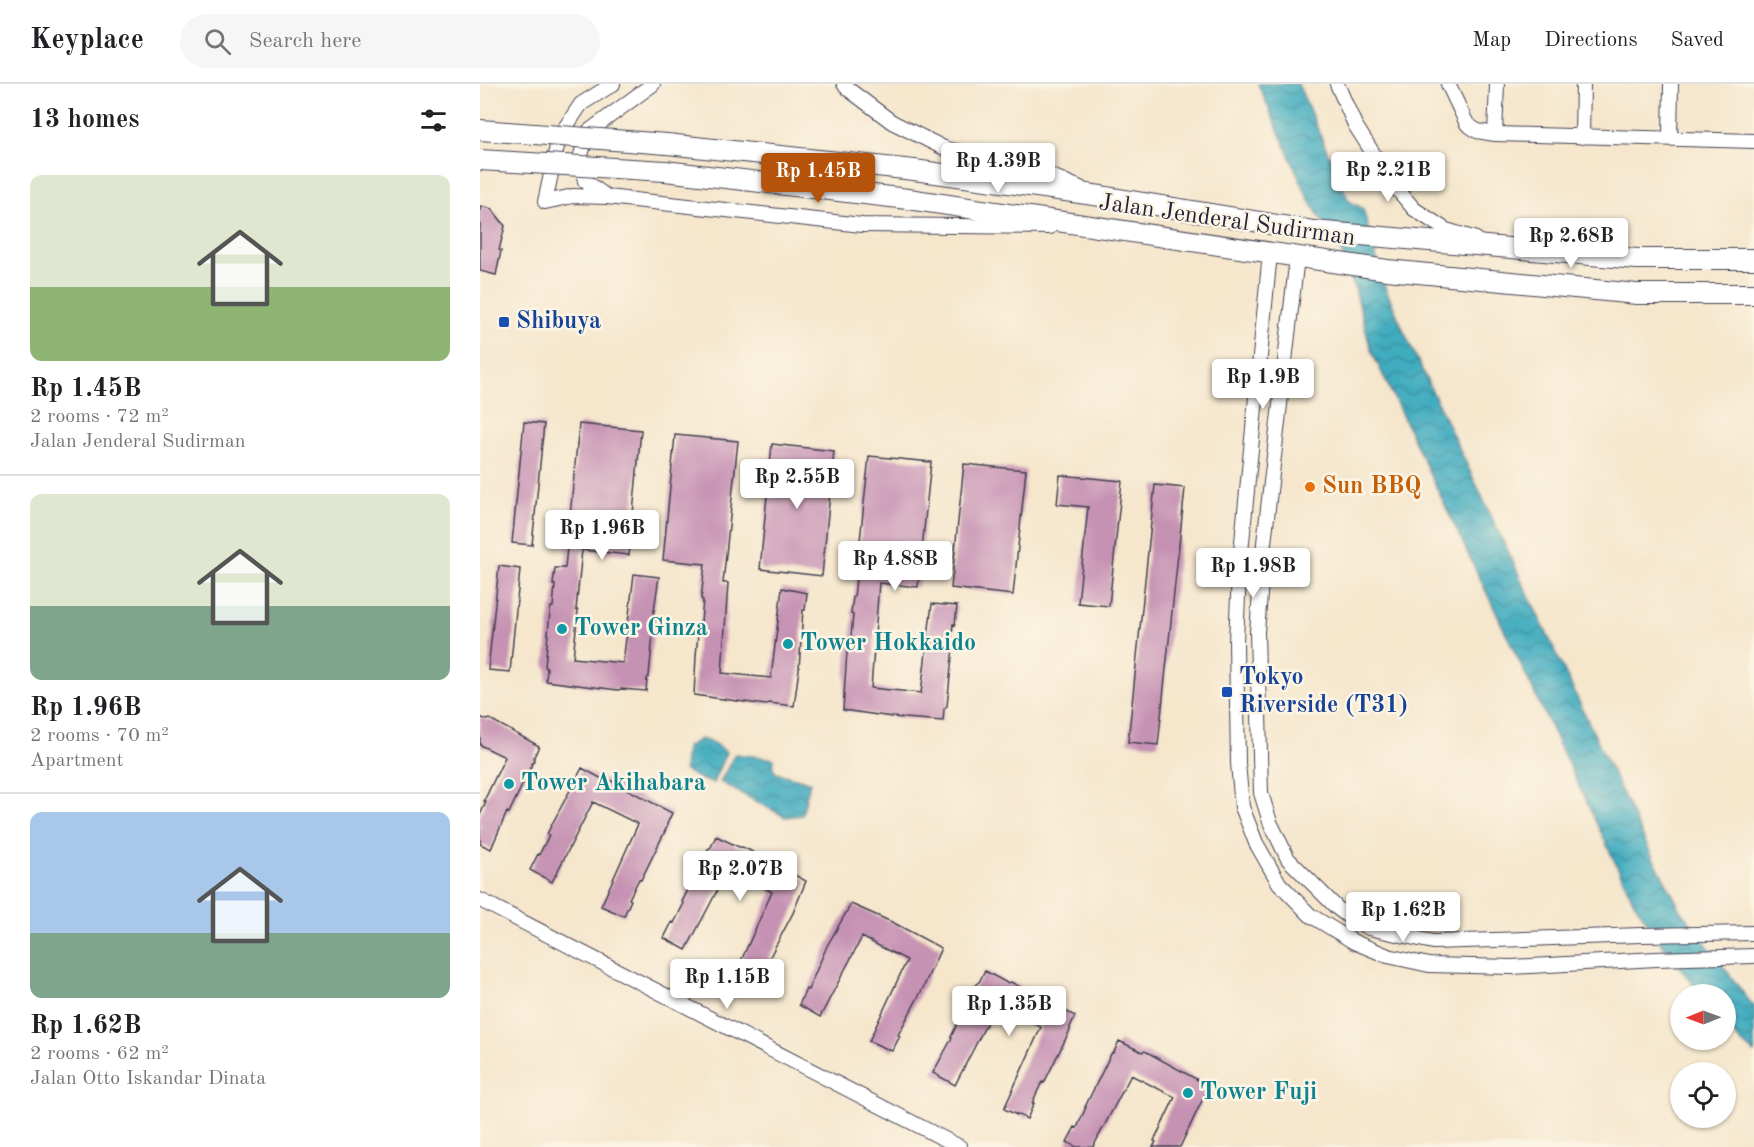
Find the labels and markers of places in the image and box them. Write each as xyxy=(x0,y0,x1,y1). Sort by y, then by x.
pin: Rp 4.39B xyxy=(936,143,1060,194)
pin: Rp 2.21B xyxy=(1326,152,1450,203)
pin: Rp 1.45B xyxy=(756,153,880,204)
pin: Rp 2.68B xyxy=(1509,218,1633,269)
place label: Shibuya xyxy=(516,310,601,334)
marker: Shibuya xyxy=(497,315,511,329)
pin: Rp 1.9B xyxy=(1208,359,1318,410)
pin: Rp 2.55B xyxy=(735,459,859,510)
place label: Sun BBQ xyxy=(1322,475,1421,499)
marker: Sun BBQ xyxy=(1303,480,1317,494)
pin: Rp 1.96B xyxy=(540,510,664,561)
pin: Rp 4.88B xyxy=(833,541,957,592)
pin: Rp 1.98B xyxy=(1191,548,1315,599)
place label: Tower Ginza xyxy=(574,617,708,641)
marker: Tower Ginza xyxy=(555,622,569,636)
place label: Tower Hokkaido xyxy=(800,632,976,656)
marker: Tower Hokkaido xyxy=(781,637,795,651)
place label: Tokyo Riverside (T31) xyxy=(1239,666,1408,718)
marker: Tokyo Riverside (T31) xyxy=(1220,685,1234,699)
place label: Tower Akihabara xyxy=(521,772,706,796)
marker: Tower Akihabara xyxy=(502,777,516,791)
pin: Rp 2.07B xyxy=(678,851,802,902)
pin: Rp 1.62B xyxy=(1341,892,1465,943)
pin: Rp 1.15B xyxy=(665,959,789,1010)
pin: Rp 1.35B xyxy=(947,986,1071,1037)
place label: Tower Fuji xyxy=(1200,1081,1317,1105)
marker: Tower Fuji xyxy=(1181,1086,1195,1100)

